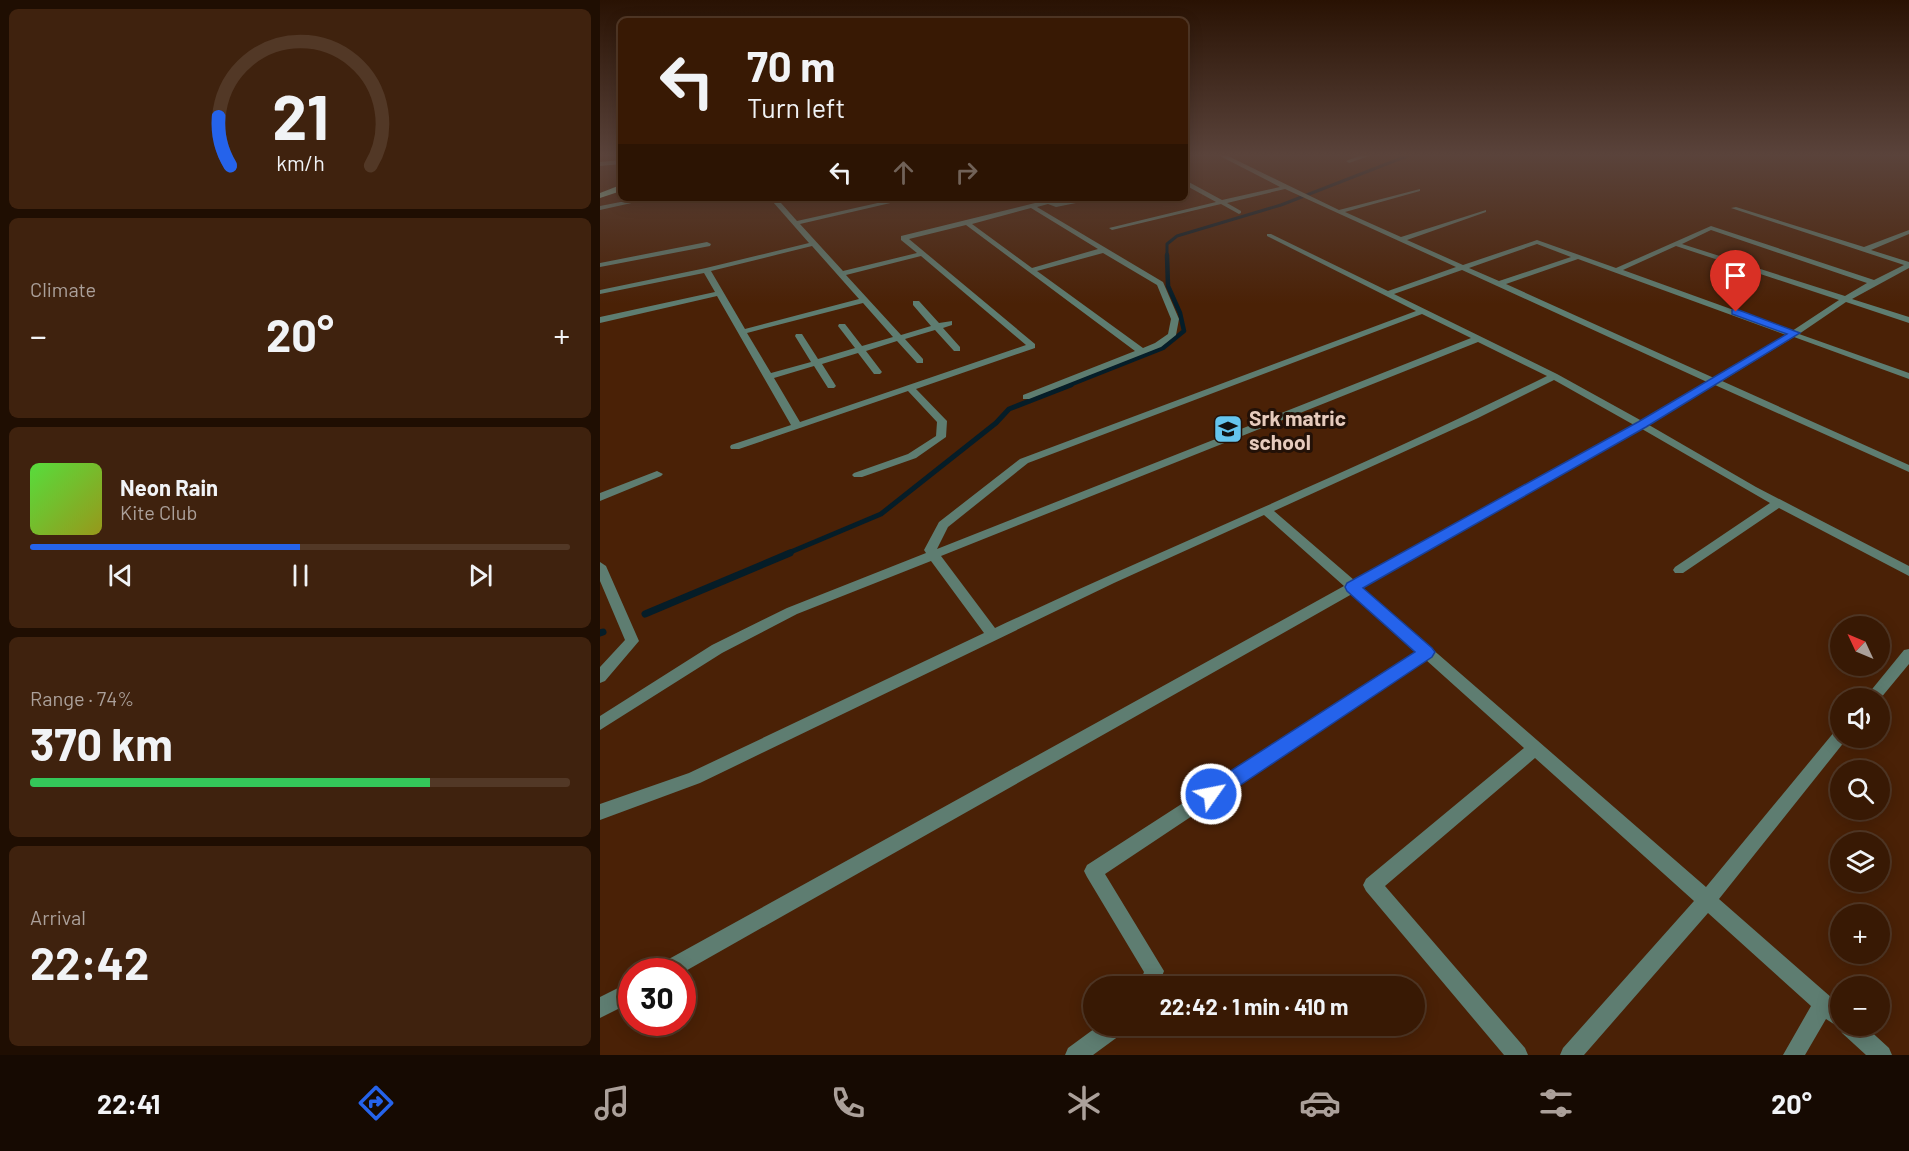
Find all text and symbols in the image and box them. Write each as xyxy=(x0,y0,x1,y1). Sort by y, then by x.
text: 70 m xyxy=(747,40,835,90)
icon: left xyxy=(648,42,726,120)
text: 21 xyxy=(272,78,328,152)
text: Turn left xyxy=(747,91,845,123)
text: km/h xyxy=(276,150,324,175)
icon: left xyxy=(824,156,857,189)
icon: ahead xyxy=(887,156,920,189)
icon: right xyxy=(950,156,983,189)
pin xyxy=(1710,250,1761,312)
icon: arrive xyxy=(1719,259,1752,292)
text: Climate xyxy=(30,277,96,301)
text: 20° xyxy=(266,307,334,361)
text: − xyxy=(30,315,47,355)
text: + xyxy=(554,315,570,355)
place label: Srk matric school xyxy=(1249,405,1346,454)
school or university icon: Srk matric school xyxy=(1212,413,1244,445)
text: Neon Rain xyxy=(120,474,218,500)
text: Kite Club xyxy=(120,500,197,524)
icon: previous xyxy=(104,559,137,592)
icon: pause xyxy=(284,559,317,592)
icon: next xyxy=(464,559,497,592)
north arrow xyxy=(1830,616,1890,676)
map controls xyxy=(1830,616,1890,1036)
text: Range · 74% xyxy=(30,686,134,710)
button: sound xyxy=(1830,688,1890,748)
text: 370 km xyxy=(30,716,173,770)
button: search xyxy=(1830,760,1890,820)
position arrow xyxy=(1179,762,1243,826)
button: layers xyxy=(1830,832,1890,892)
button: + xyxy=(1830,904,1890,964)
text: Arrival xyxy=(30,905,86,929)
text: 22:42 xyxy=(30,935,149,989)
speed limit sign: 30 xyxy=(618,958,696,1036)
button: − xyxy=(1830,976,1890,1036)
text: 22:42 · 1 min · 410 m xyxy=(1160,993,1348,1019)
icon: directions xyxy=(355,1082,397,1124)
icon: music xyxy=(591,1082,633,1124)
icon: phone xyxy=(827,1082,869,1124)
icon: climate xyxy=(1063,1082,1105,1124)
icon: car xyxy=(1299,1082,1341,1124)
icon: filters xyxy=(1535,1082,1577,1124)
text: 22:41 xyxy=(97,1087,160,1119)
text: 20° xyxy=(1771,1087,1812,1119)

